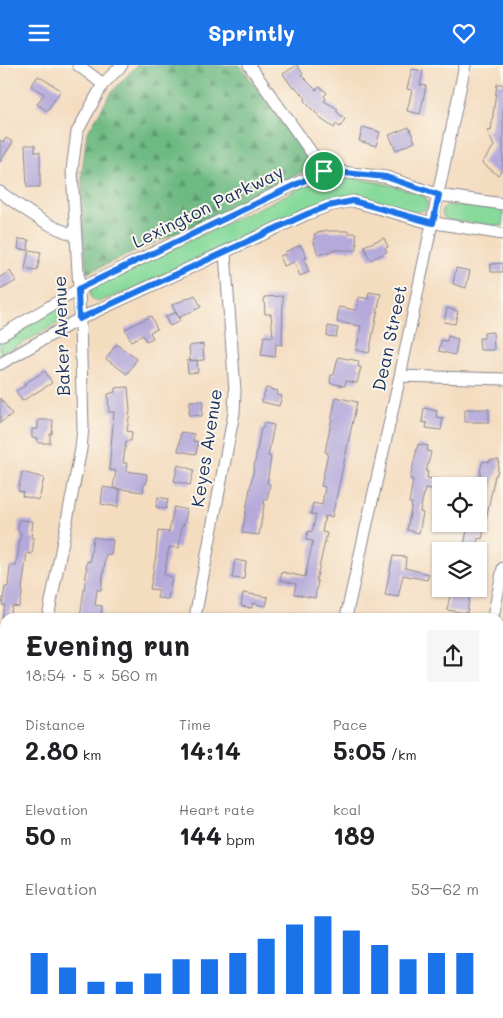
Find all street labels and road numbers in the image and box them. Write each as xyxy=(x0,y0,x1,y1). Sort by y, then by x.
street label: Lexington Parkway xyxy=(128,159,287,253)
street label: Baker Avenue xyxy=(47,276,75,397)
street label: Dean Street xyxy=(366,283,412,393)
street label: Keyes Avenue xyxy=(185,387,227,509)

